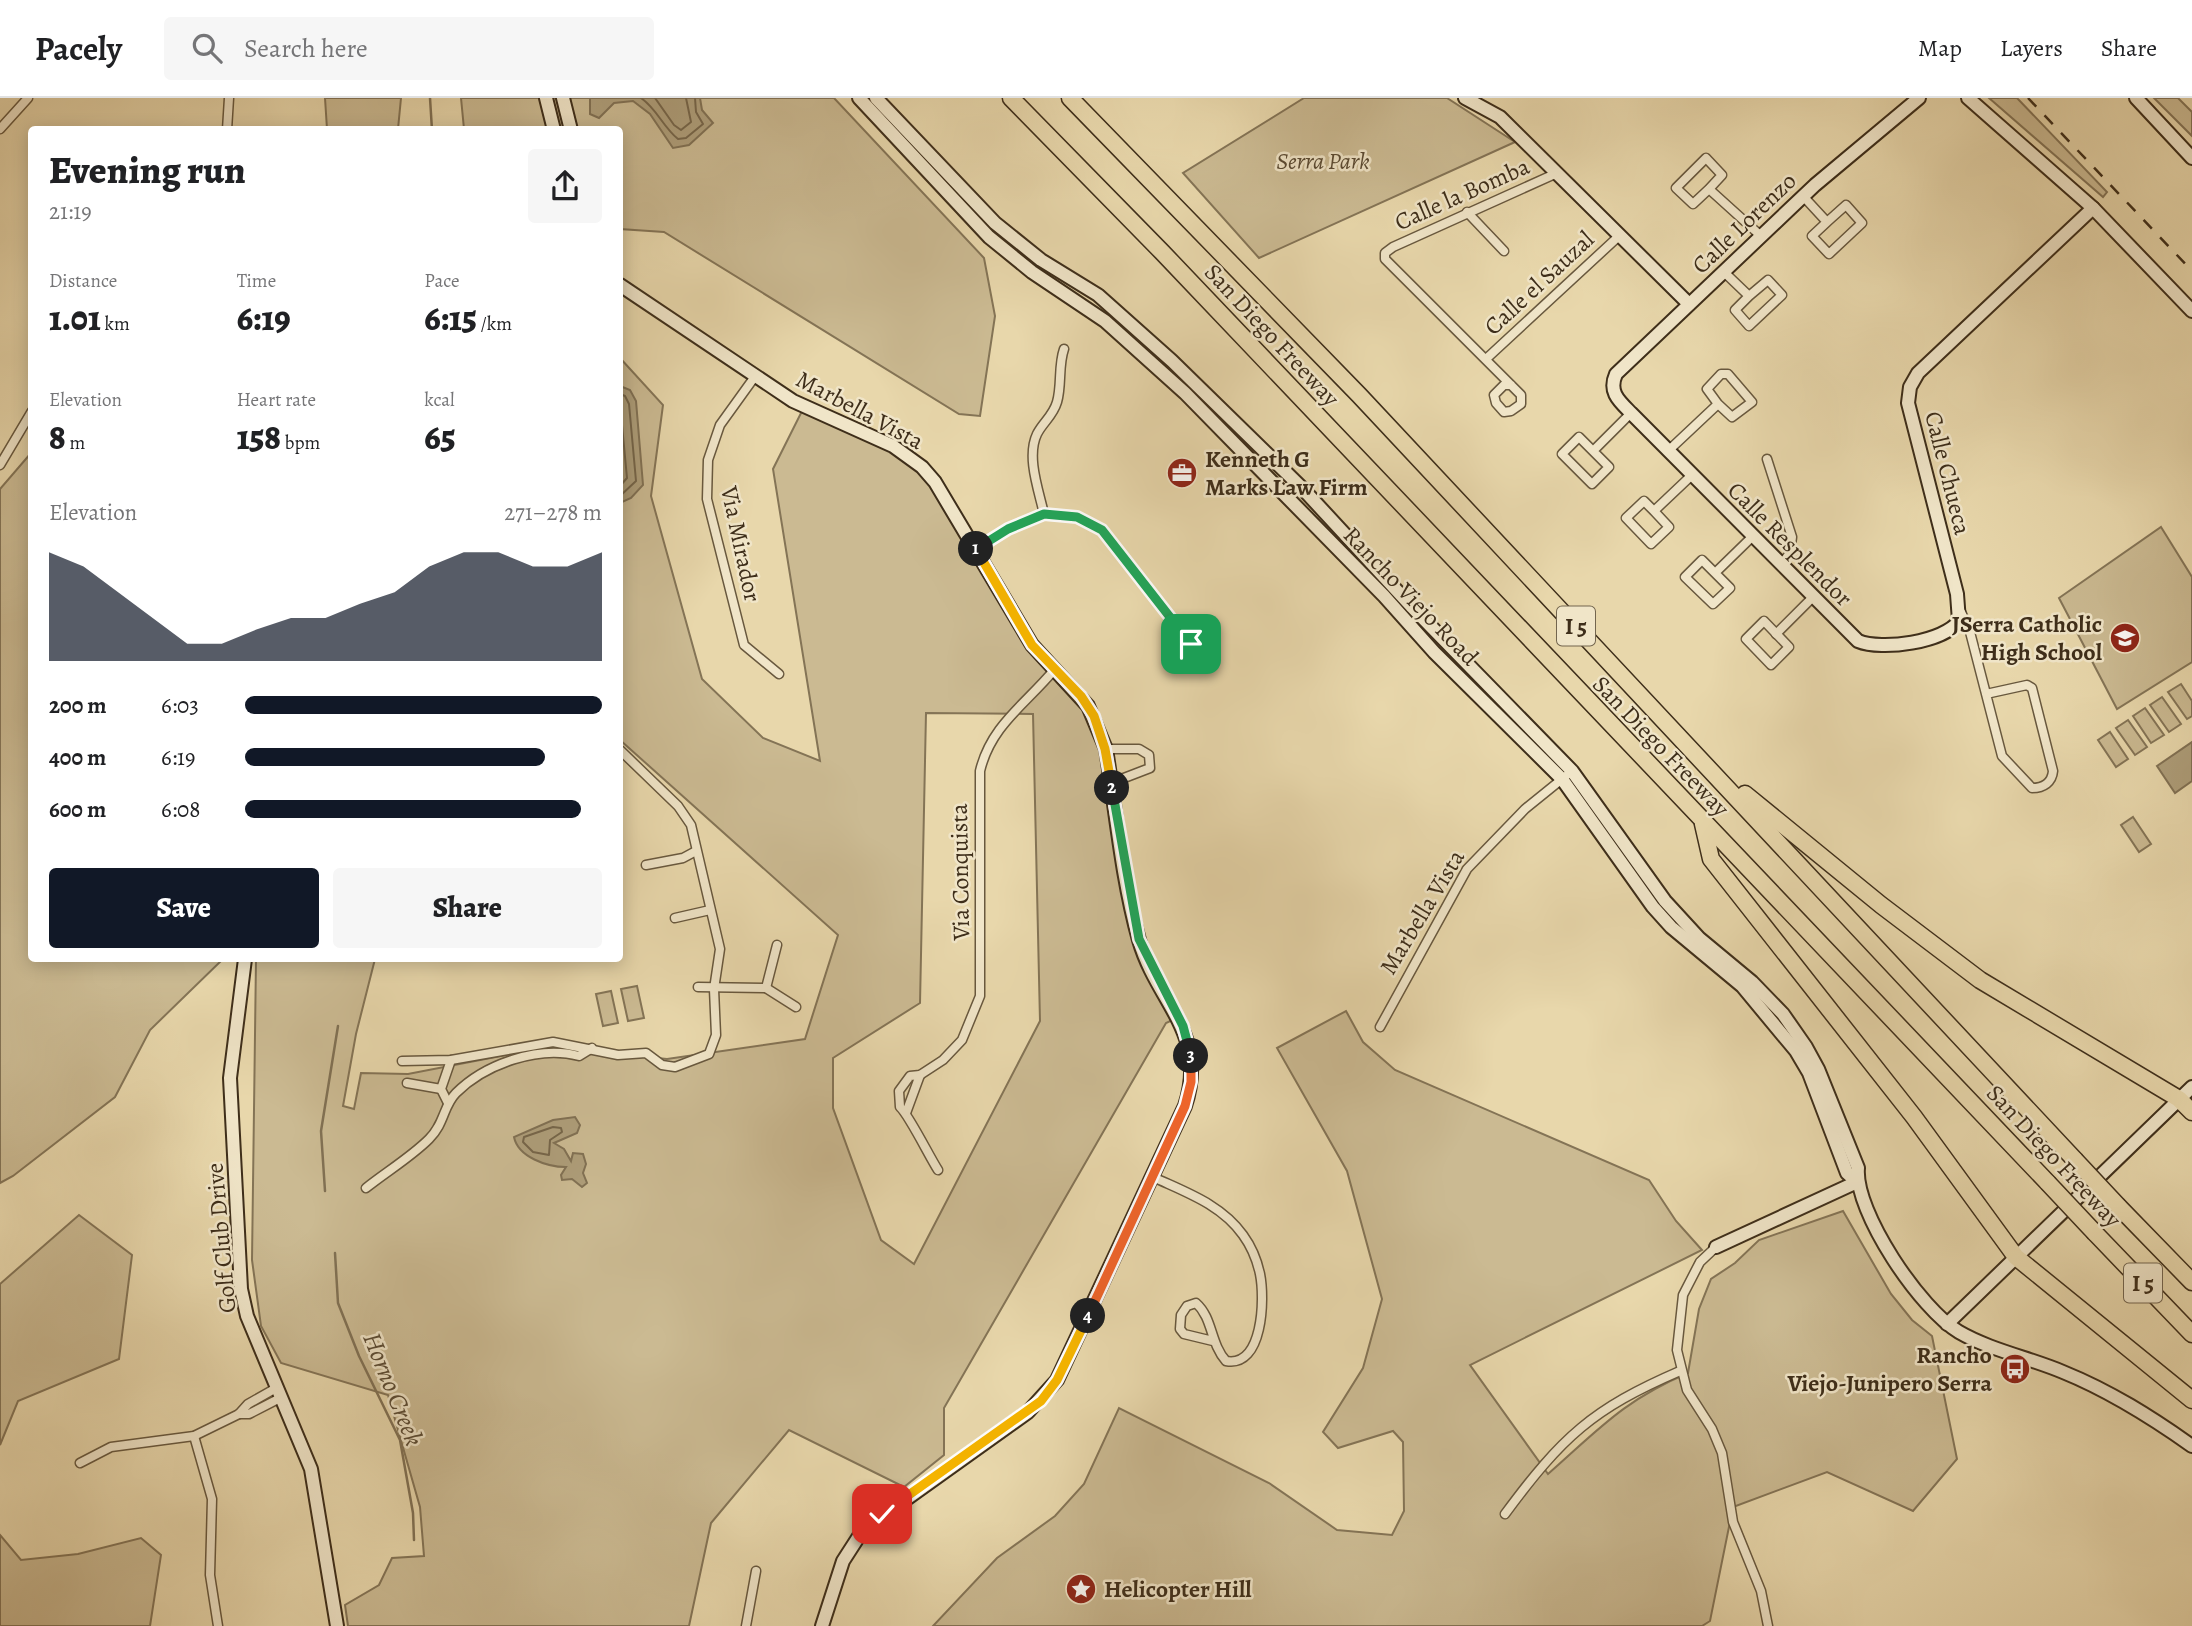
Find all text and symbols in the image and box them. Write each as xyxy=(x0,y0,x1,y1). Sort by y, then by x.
search box xyxy=(164,17,654,80)
text: Pacely xyxy=(35,26,122,71)
icon: search xyxy=(188,29,226,67)
text: Search here xyxy=(244,31,368,66)
text: Map xyxy=(1918,32,1962,64)
text: Layers xyxy=(2000,32,2063,64)
text: Share xyxy=(2101,32,2157,64)
text: Evening run xyxy=(49,144,246,196)
park label: Serra Park xyxy=(1276,145,1370,177)
button: share xyxy=(528,149,602,223)
street label: Calle la Bomba xyxy=(1389,150,1535,238)
street label: Calle Lorenzo xyxy=(1685,165,1803,281)
text: 21:19 xyxy=(49,196,92,227)
street label: Calle el Sauzal xyxy=(1477,224,1601,342)
street label: San Diego Freeway xyxy=(1197,257,1347,414)
text: Distance xyxy=(49,268,117,294)
text: Time xyxy=(237,268,276,294)
text: Pace xyxy=(424,268,460,294)
text: 1.01 xyxy=(49,294,101,342)
text: 6:19 xyxy=(237,294,291,342)
text: 6:15 xyxy=(424,294,477,342)
text: km xyxy=(101,311,130,337)
text: /km xyxy=(477,311,512,337)
street label: Marbella Vista xyxy=(791,363,930,457)
text: Elevation xyxy=(49,387,122,413)
text: Heart rate xyxy=(237,387,316,413)
text: kcal xyxy=(424,387,455,413)
street label: Calle Chueca xyxy=(1917,408,1979,539)
text: 8 xyxy=(49,413,66,461)
text: 158 xyxy=(237,413,281,461)
text: 65 xyxy=(424,413,456,461)
text: m xyxy=(66,430,85,456)
text: bpm xyxy=(281,430,320,456)
place label: Kenneth G Marks Law Firm xyxy=(1205,443,1368,503)
office icon: Kenneth G Marks Law Firm xyxy=(1165,456,1199,490)
street label: Calle Resplendor xyxy=(1721,475,1859,613)
street label: Via Mirador xyxy=(713,482,769,605)
text: Elevation xyxy=(49,497,137,528)
text: 271–278 m xyxy=(504,497,602,528)
street label: Rancho Viejo Road xyxy=(1336,519,1486,673)
pin: 1 xyxy=(958,532,993,566)
text: 1 xyxy=(972,535,979,561)
road number: I 5 xyxy=(1557,606,1595,646)
place label: JSerra Catholic High School xyxy=(1952,608,2103,668)
pin xyxy=(1161,614,1221,674)
school or university icon: JSerra Catholic High School xyxy=(2108,621,2142,655)
icon: arrive xyxy=(1172,625,1210,663)
street label: San Diego Freeway xyxy=(1585,669,1737,824)
text: 200 m xyxy=(49,690,107,721)
text: 6:03 xyxy=(161,690,199,721)
text: 400 m xyxy=(49,742,106,773)
text: 6:19 xyxy=(161,742,195,773)
pin: 2 xyxy=(1094,770,1130,806)
text: 2 xyxy=(1107,774,1116,800)
text: 600 m xyxy=(49,794,106,825)
text: 6:08 xyxy=(161,794,201,825)
street label: Via Conquista xyxy=(943,802,977,942)
street label: Marbella Vista xyxy=(1372,843,1472,980)
button: Save xyxy=(49,868,319,948)
button: Share xyxy=(333,868,602,948)
pin: 3 xyxy=(1174,1038,1208,1074)
text: 3 xyxy=(1186,1042,1195,1068)
street label: San Diego Freeway xyxy=(1979,1078,2129,1235)
street label: Golf Club Drive xyxy=(198,1162,244,1314)
road number: I 5 xyxy=(2124,1264,2162,1302)
pin: 4 xyxy=(1070,1298,1106,1334)
text: 4 xyxy=(1083,1302,1092,1328)
water label: Horno Creek xyxy=(354,1327,432,1451)
place label: Rancho Viejo-Junipero Serra xyxy=(1786,1339,1992,1399)
bus stop icon: Rancho Viejo-Junipero Serra xyxy=(1998,1352,2032,1386)
pin xyxy=(852,1484,912,1544)
icon: check xyxy=(863,1495,901,1533)
place icon: Helicopter Hill xyxy=(1064,1572,1098,1606)
place label: Helicopter Hill xyxy=(1104,1573,1252,1605)

